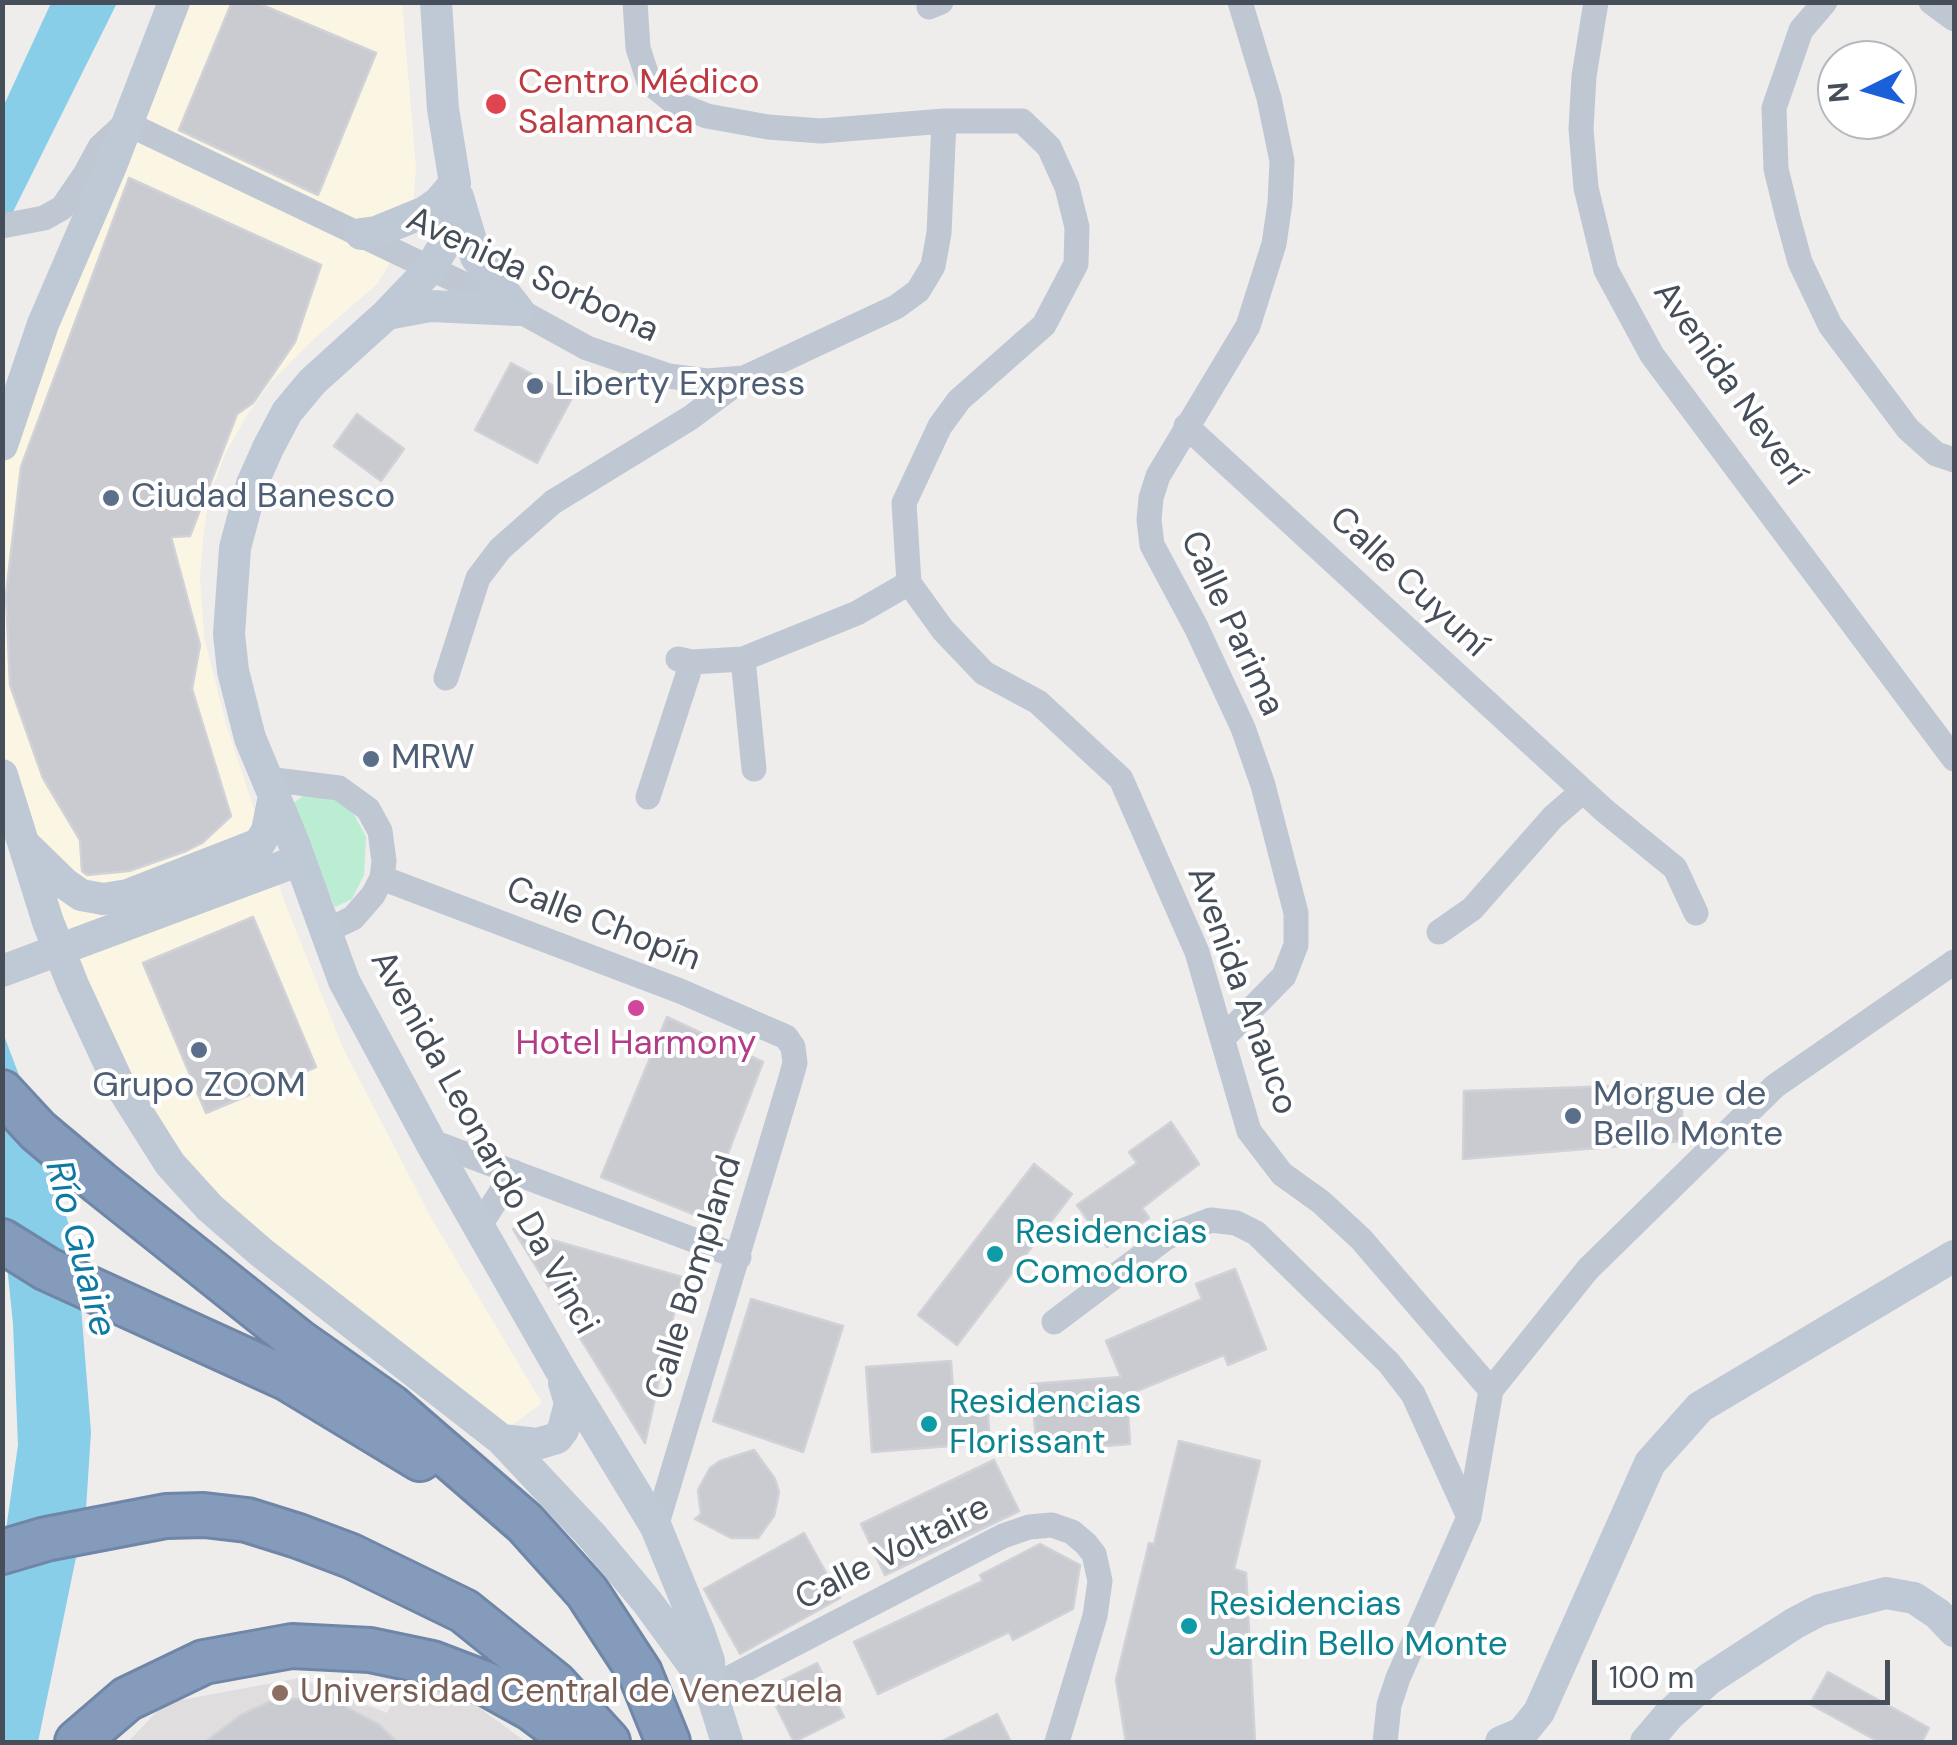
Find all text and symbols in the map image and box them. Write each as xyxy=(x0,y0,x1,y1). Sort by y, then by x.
north arrow xyxy=(1817,40,1917,140)
place label: Centro Médico Salamanca xyxy=(518,63,760,145)
text: N xyxy=(1819,81,1858,104)
marker: Centro Médico Salamanca xyxy=(483,91,509,117)
street label: Avenida Sorbona xyxy=(399,199,665,353)
street label: Avenida Neverí xyxy=(1643,274,1815,494)
place label: Liberty Express xyxy=(555,365,805,407)
marker: Liberty Express xyxy=(524,375,546,397)
place label: Ciudad Banesco xyxy=(131,477,395,519)
marker: Ciudad Banesco xyxy=(100,487,122,509)
street label: Calle Cuyuní xyxy=(1320,499,1496,667)
street label: Calle Parima xyxy=(1170,525,1292,723)
place label: MRW xyxy=(391,738,475,780)
marker: MRW xyxy=(360,748,382,770)
street label: Avenida Anauco xyxy=(1177,861,1305,1121)
street label: Calle Chopín xyxy=(500,869,706,981)
street label: Avenida Leonardo Da Vinci xyxy=(360,944,606,1342)
marker: Hotel Harmony xyxy=(625,997,647,1019)
place label: Hotel Harmony xyxy=(516,1024,756,1066)
marker: Grupo ZOOM xyxy=(188,1039,210,1061)
place label: Grupo ZOOM xyxy=(92,1066,306,1108)
place label: Morgue de Bello Monte xyxy=(1593,1075,1783,1157)
marker: Morgue de Bello Monte xyxy=(1562,1105,1584,1127)
street label: Calle Bompland xyxy=(638,1151,752,1405)
water label: Río Guaire xyxy=(34,1156,124,1342)
place label: Residencias Comodoro xyxy=(1015,1213,1208,1295)
marker: Residencias Comodoro xyxy=(984,1243,1006,1265)
place label: Residencias Florissant xyxy=(949,1383,1142,1465)
marker: Residencias Florissant xyxy=(918,1413,940,1435)
street label: Calle Voltaire xyxy=(789,1487,997,1621)
place label: Residencias Jardin Bello Monte xyxy=(1209,1585,1508,1667)
marker: Residencias Jardin Bello Monte xyxy=(1178,1615,1200,1637)
scale bar xyxy=(1597,1640,1894,1702)
text: 100 m xyxy=(1609,1658,1694,1697)
place label: Universidad Central de Venezuela xyxy=(300,1672,843,1714)
marker: Universidad Central de Venezuela xyxy=(269,1682,291,1704)

